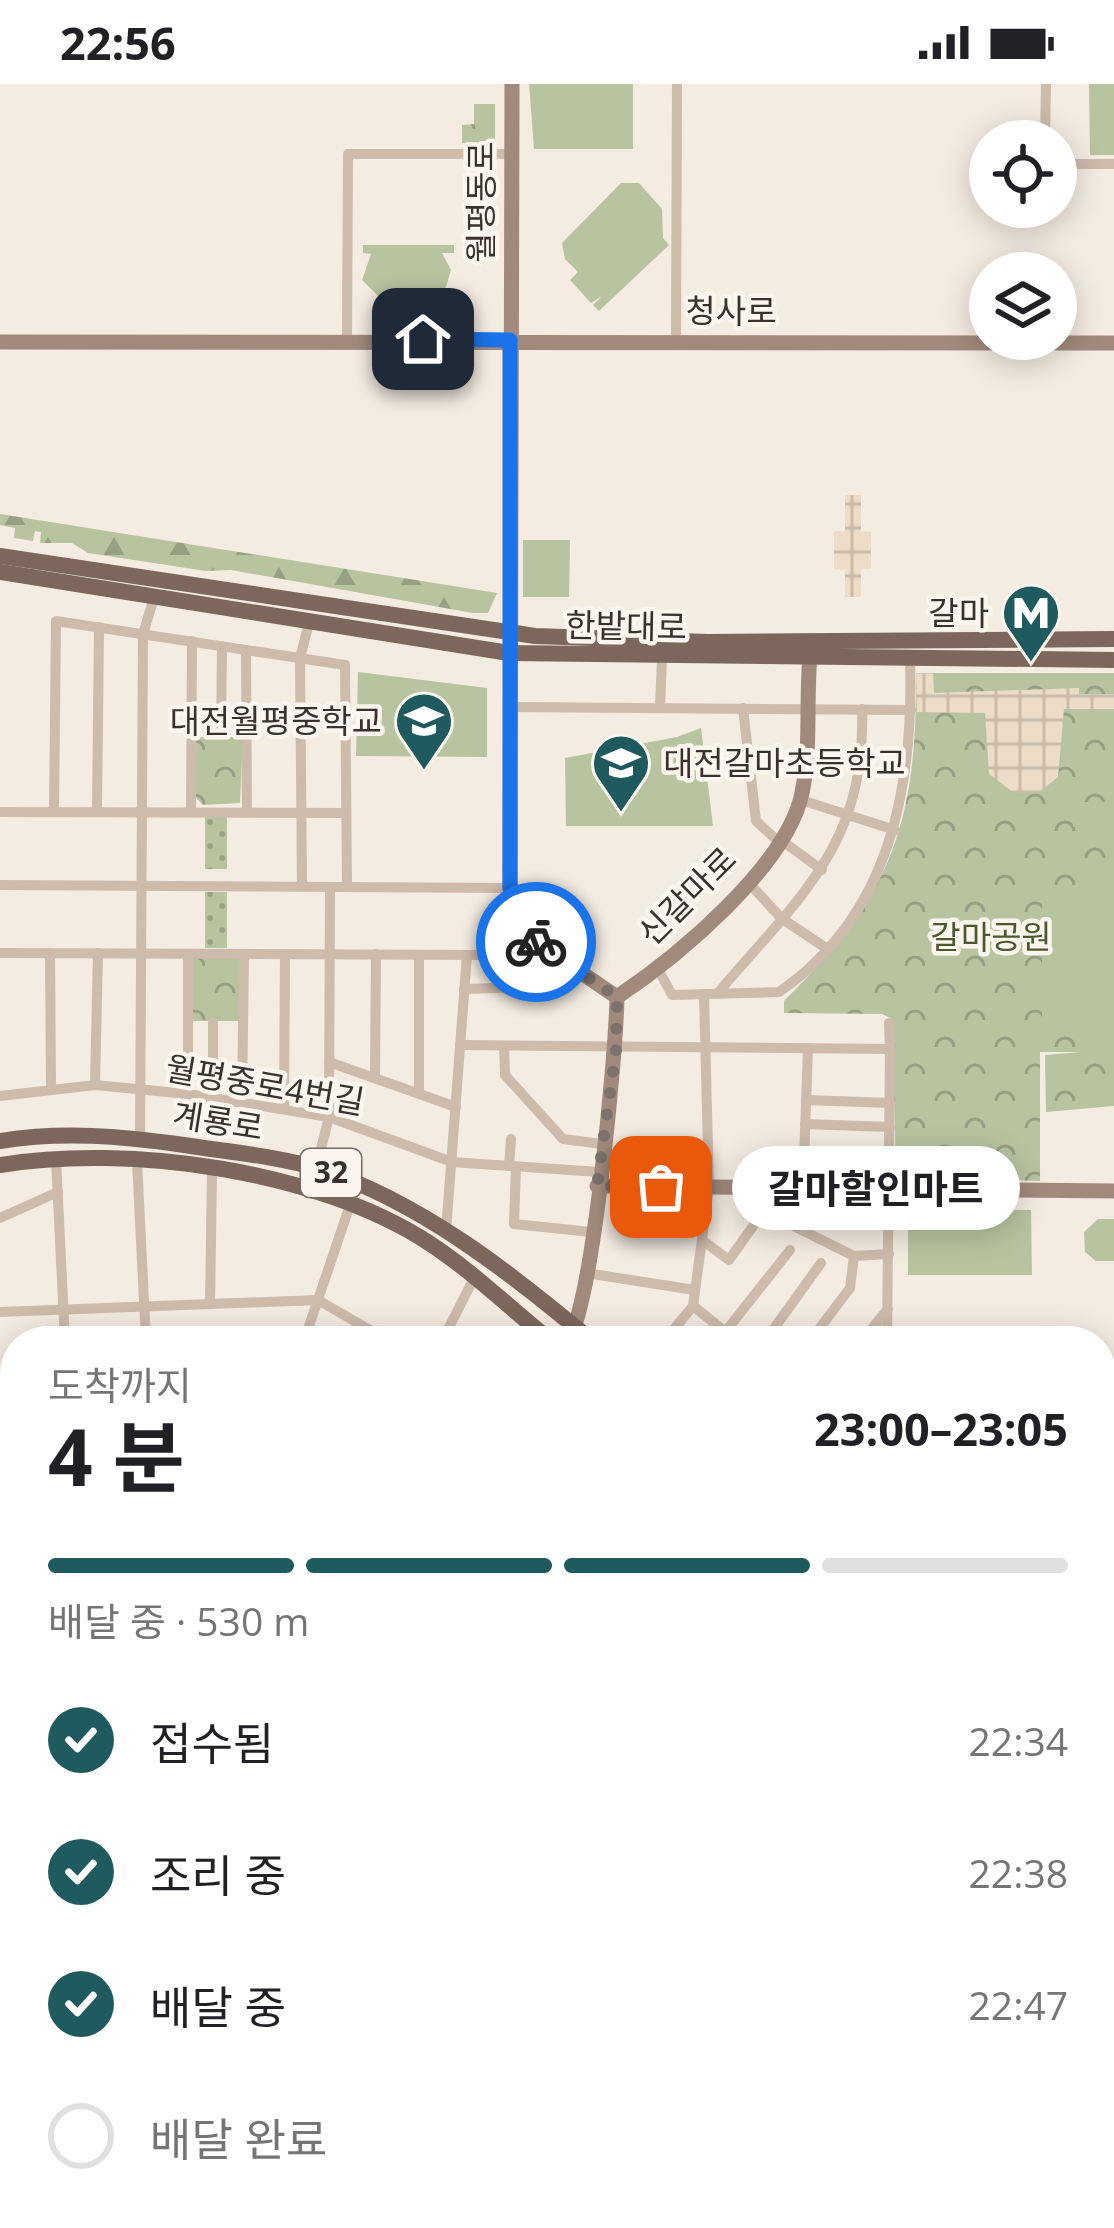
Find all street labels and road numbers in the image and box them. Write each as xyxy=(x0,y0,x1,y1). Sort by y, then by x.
street label: 월평동로 xyxy=(458,141,503,263)
street label: 청사로 xyxy=(685,288,777,333)
street label: 한밭대로 xyxy=(565,602,687,649)
street label: 신갈마로 xyxy=(628,837,745,954)
street label: 월평중로4번길 xyxy=(162,1045,368,1124)
street label: 계룡로 xyxy=(170,1091,267,1150)
road number: 32 xyxy=(301,1149,361,1197)

